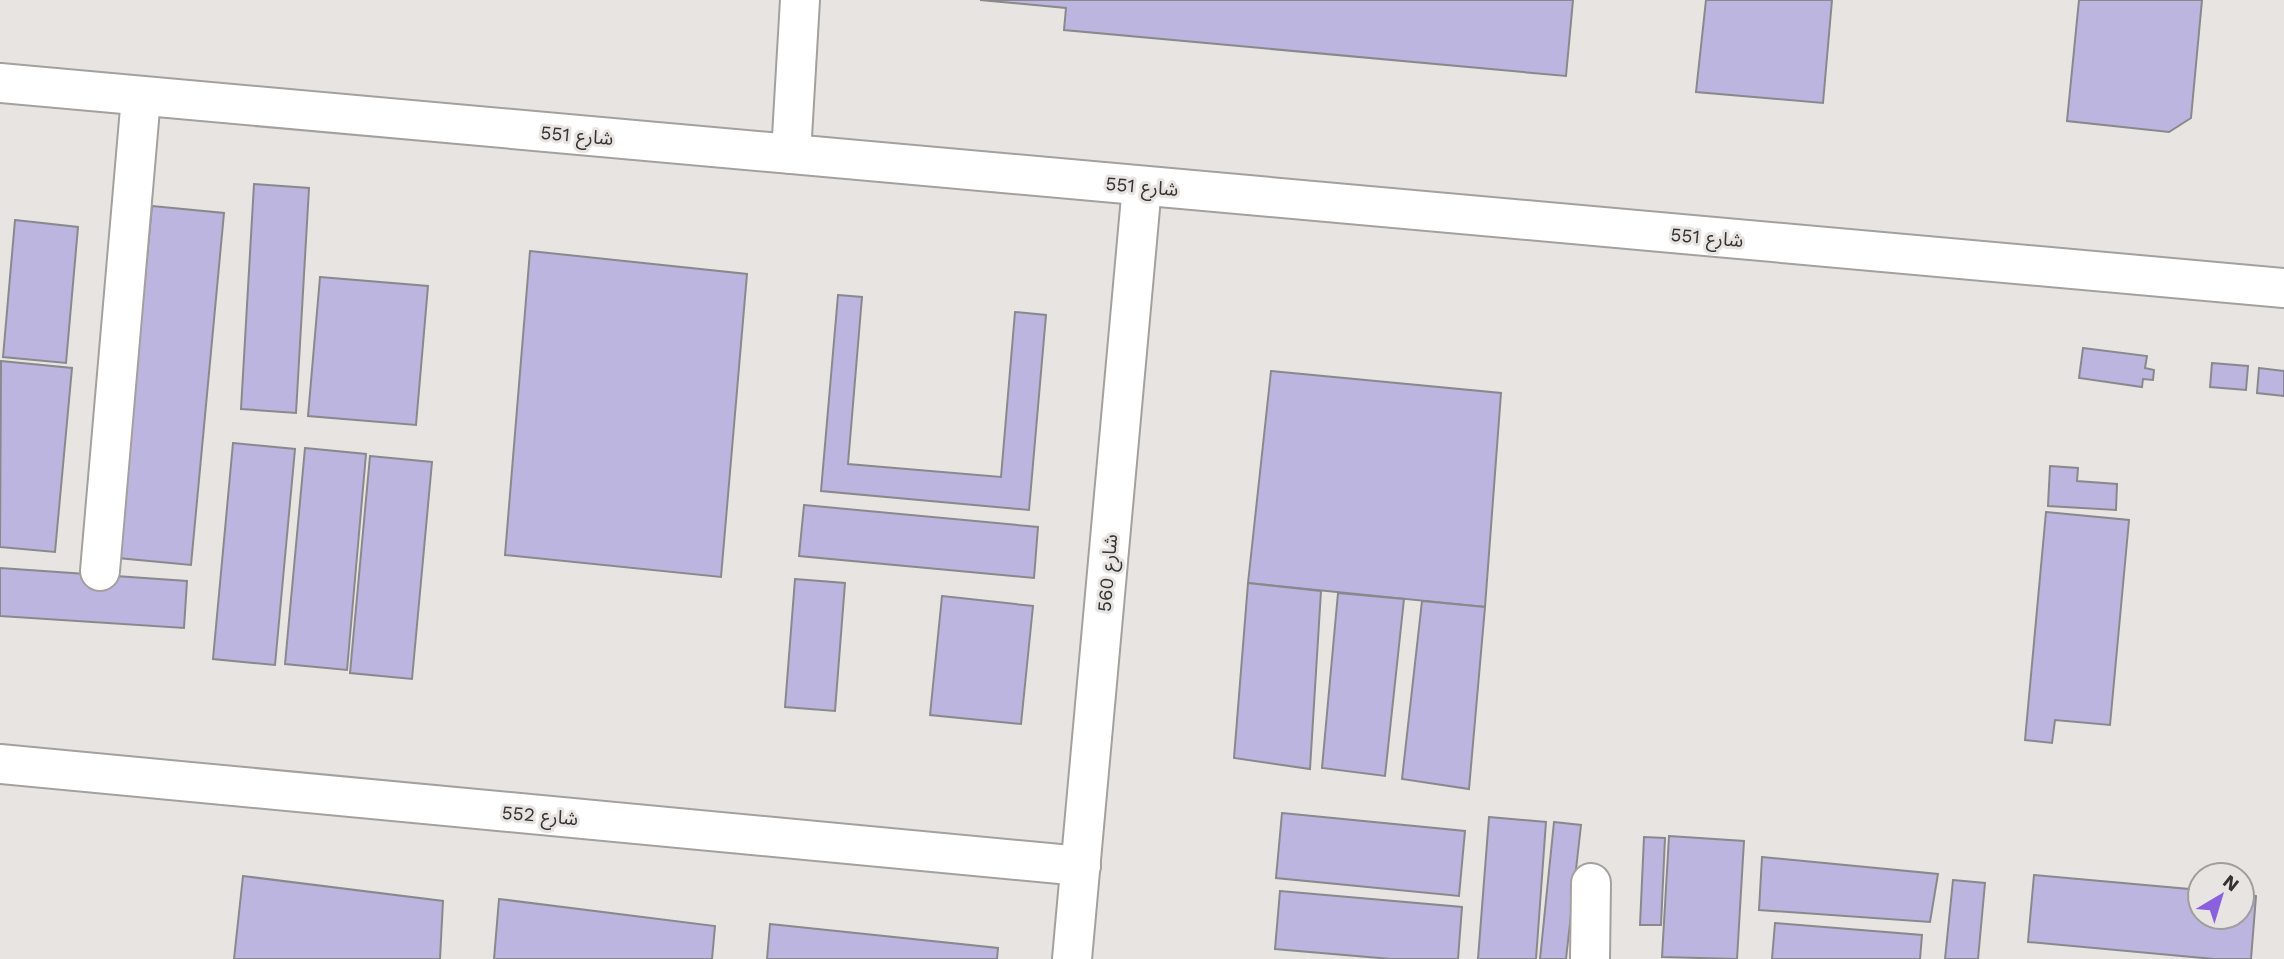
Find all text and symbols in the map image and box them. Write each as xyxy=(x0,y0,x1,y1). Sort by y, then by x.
street label: شارع 551 xyxy=(539,121,614,152)
street label: شارع 551 xyxy=(1104,172,1179,203)
street label: شارع 551 xyxy=(1669,223,1744,254)
street label: شارع 560 xyxy=(1093,533,1124,613)
street label: شارع 552 xyxy=(501,801,579,832)
north arrow xyxy=(2186,861,2256,931)
text: N xyxy=(2219,870,2244,896)

